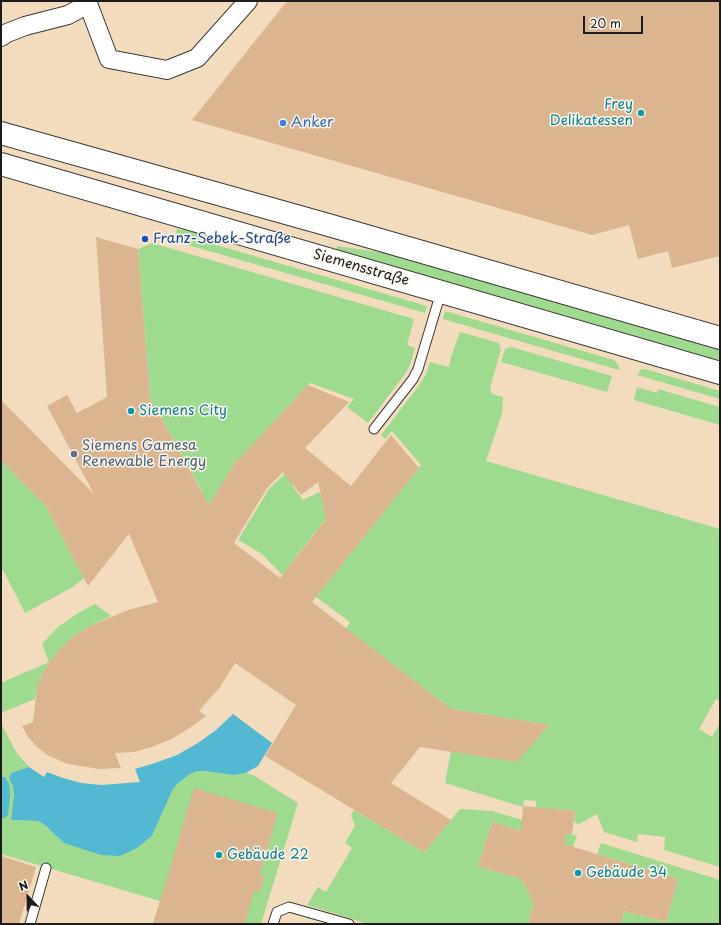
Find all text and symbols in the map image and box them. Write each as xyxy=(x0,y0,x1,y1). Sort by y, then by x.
scale bar xyxy=(585,8,645,34)
text: 20 m xyxy=(590,14,621,32)
place label: Frey Delikatessen xyxy=(550,97,633,130)
marker: Frey Delikatessen xyxy=(636,108,646,118)
place label: Anker xyxy=(291,115,333,131)
marker: Anker xyxy=(278,118,288,128)
place label: Franz-Sebek-Straße xyxy=(153,231,291,247)
marker: Franz-Sebek-Straße xyxy=(140,234,150,244)
street label: Siemensstraße xyxy=(311,246,411,290)
place label: Siemens City xyxy=(139,403,227,419)
marker: Siemens City xyxy=(126,406,136,416)
place label: Siemens Gamesa Renewable Energy xyxy=(82,438,206,470)
marker: Siemens Gamesa Renewable Energy xyxy=(69,449,79,459)
place label: Gebäude 22 xyxy=(227,847,309,863)
marker: Gebäude 22 xyxy=(214,850,224,860)
place label: Gebäude 34 xyxy=(586,865,667,881)
marker: Gebäude 34 xyxy=(573,868,583,878)
text: N xyxy=(16,876,31,895)
north arrow xyxy=(8,877,48,917)

